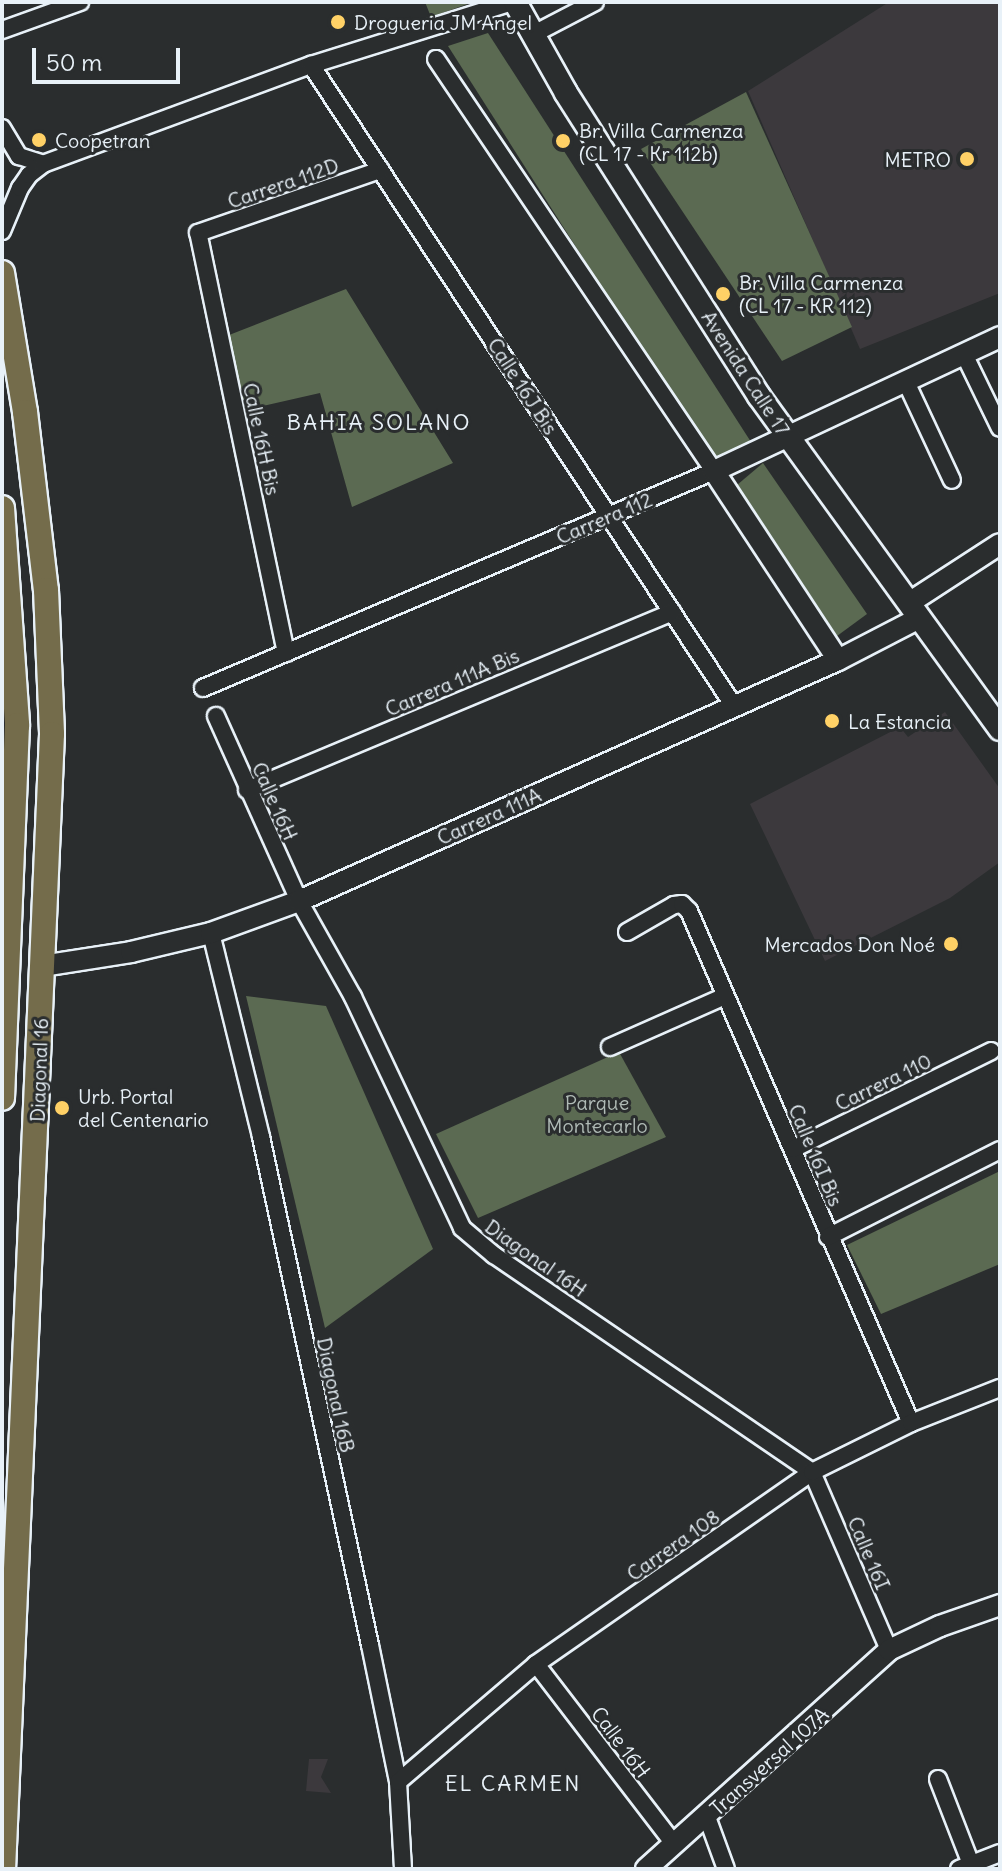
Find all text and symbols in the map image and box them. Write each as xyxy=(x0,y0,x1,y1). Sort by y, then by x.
place label: Drogueria JM Angel xyxy=(354,10,532,34)
marker: Drogueria JM Angel xyxy=(329,13,347,31)
scale bar xyxy=(36,32,184,82)
text: 50 m xyxy=(46,47,102,77)
place label: Br. Villa Carmenza (CL 17 - Kr 112b) xyxy=(579,118,743,165)
place label: Coopetran xyxy=(55,128,150,152)
marker: Coopetran xyxy=(30,131,48,149)
marker: Br. Villa Carmenza (CL 17 - Kr 112b) xyxy=(554,132,572,150)
place label: METRO xyxy=(884,147,951,171)
marker: METRO xyxy=(958,150,976,168)
street label: Carrera 112D xyxy=(224,153,342,213)
place label: Br. Villa Carmenza (CL 17 - KR 112) xyxy=(739,270,903,317)
marker: Br. Villa Carmenza (CL 17 - KR 112) xyxy=(714,285,732,303)
street label: Avenida Calle 17 xyxy=(697,306,795,440)
street label: Calle 16J Bis xyxy=(483,333,563,439)
street label: Calle 16H Bis xyxy=(238,381,286,497)
district label: BAHIA SOLANO xyxy=(287,410,471,436)
street label: Carrera 112 xyxy=(552,487,656,549)
street label: Carrera 111A Bis xyxy=(381,643,523,721)
place label: La Estancia xyxy=(848,709,952,733)
marker: La Estancia xyxy=(823,712,841,730)
street label: Calle 16H xyxy=(247,758,303,844)
street label: Carrera 111A xyxy=(433,782,545,850)
place label: Mercados Don Noé xyxy=(765,932,935,956)
marker: Mercados Don Noé xyxy=(942,935,960,953)
street label: Diagonal 16 xyxy=(25,1018,53,1122)
street label: Carrera 110 xyxy=(831,1048,935,1116)
place label: Urb. Portal del Centenario xyxy=(78,1084,209,1131)
park label: Parque Montecarlo xyxy=(546,1091,648,1138)
marker: Urb. Portal del Centenario xyxy=(53,1099,71,1117)
street label: Calle 16I Bis xyxy=(784,1100,848,1210)
street label: Diagonal 16H xyxy=(481,1214,591,1302)
street label: Diagonal 16B xyxy=(312,1335,360,1455)
street label: Carrera 108 xyxy=(622,1504,724,1586)
street label: Calle 16I xyxy=(843,1513,895,1593)
street label: Calle 16H xyxy=(587,1702,655,1782)
street label: Transversal 107A xyxy=(705,1702,833,1820)
district label: EL CARMEN xyxy=(445,1771,581,1797)

